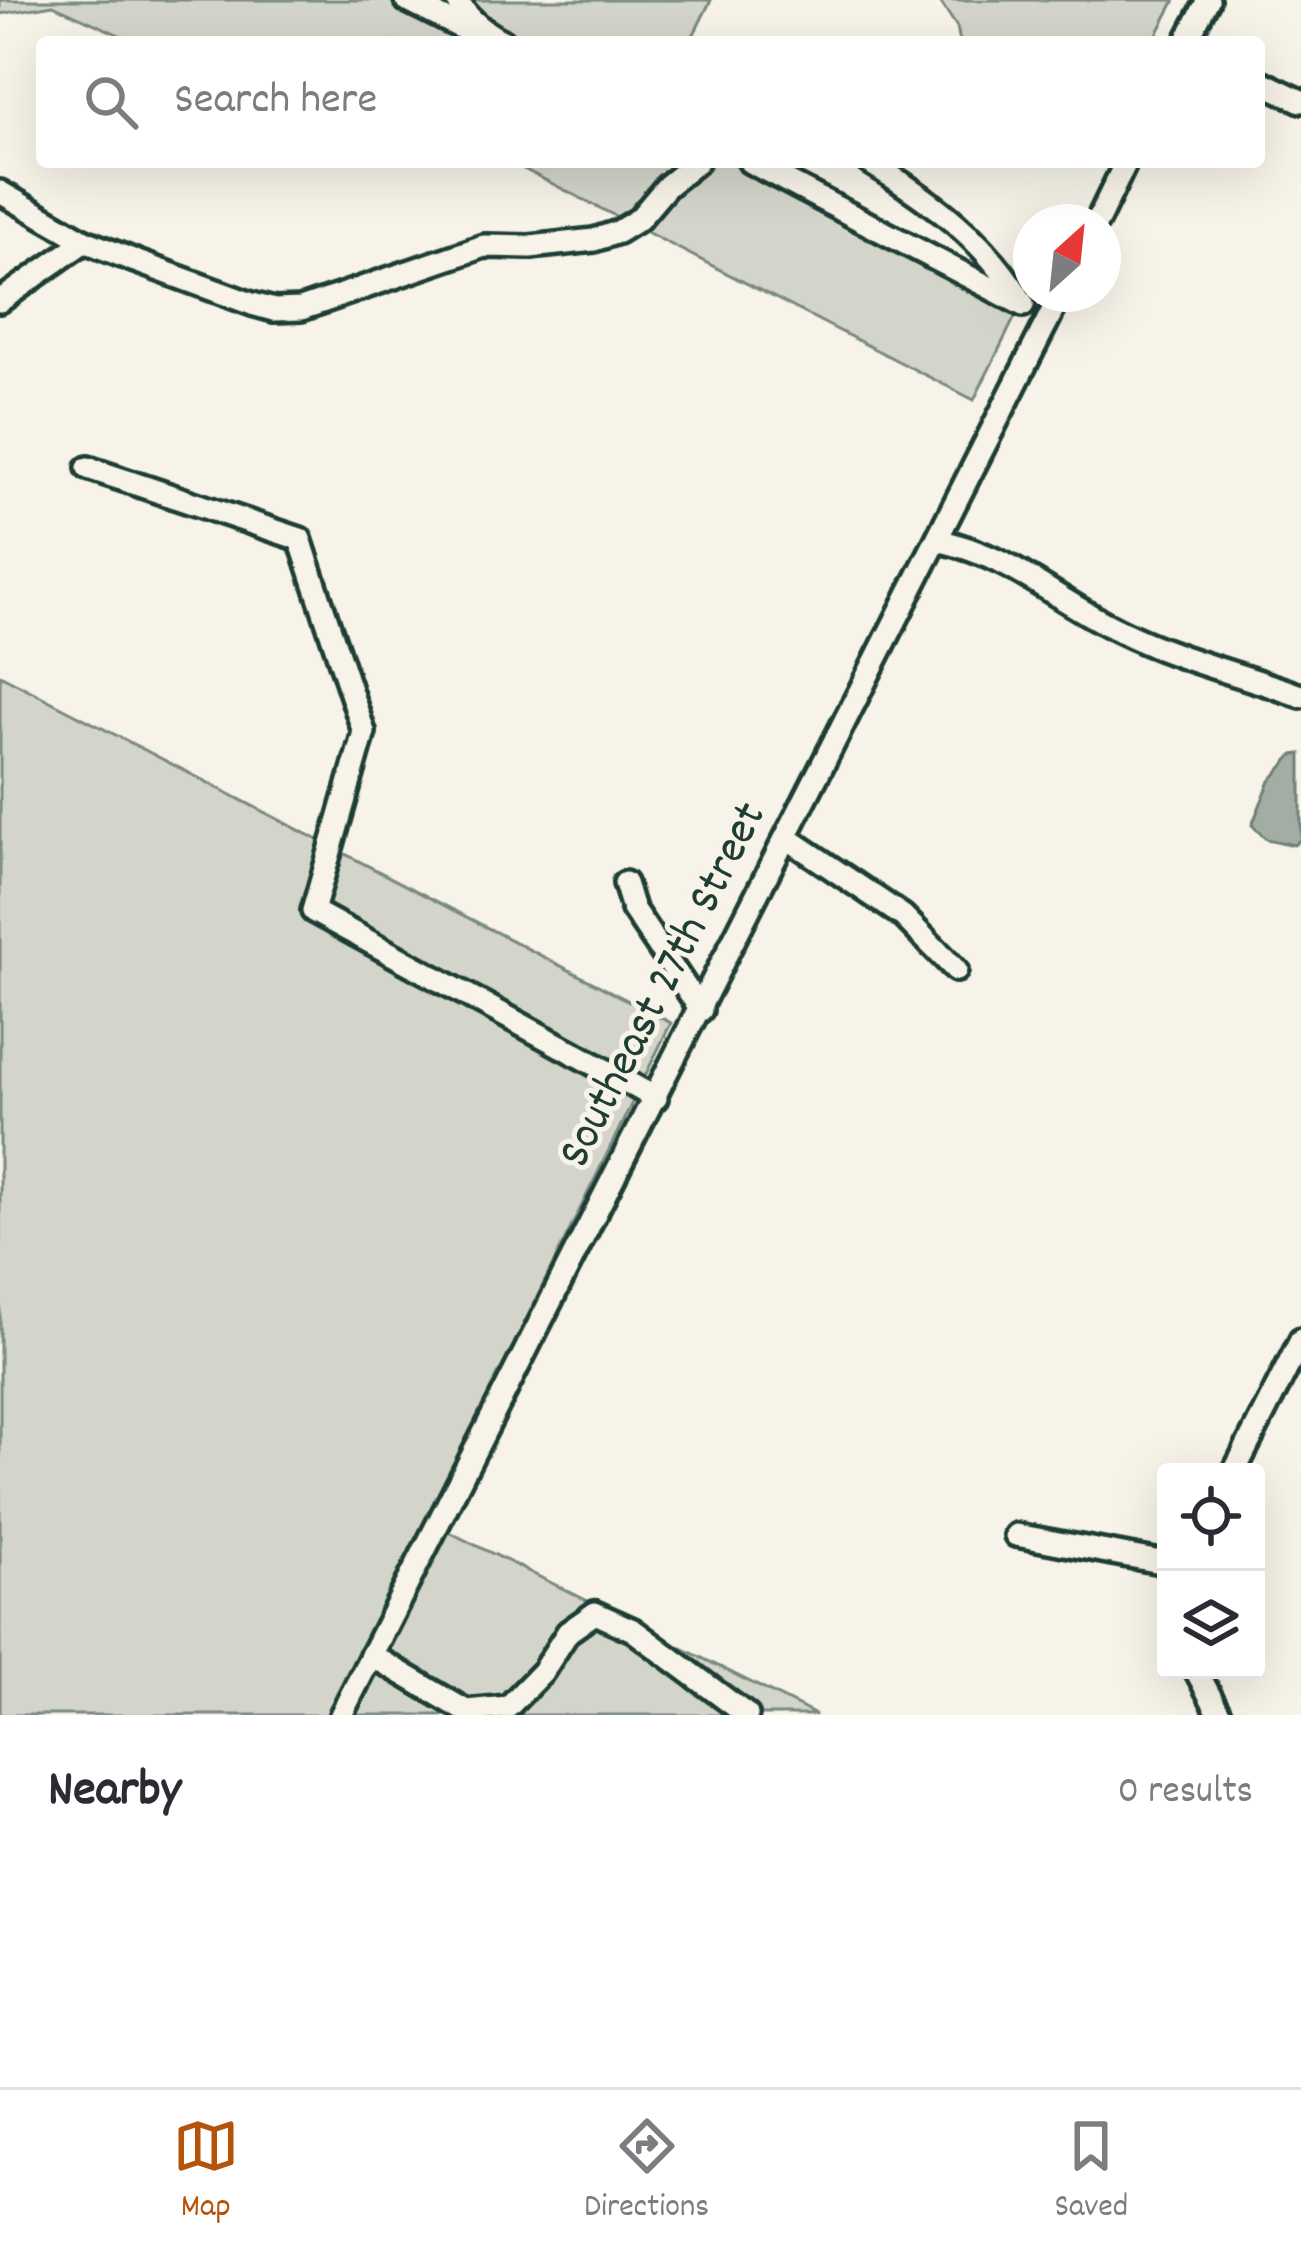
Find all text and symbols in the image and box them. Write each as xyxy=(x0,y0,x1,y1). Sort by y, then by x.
search box xyxy=(36,36,1265,168)
icon: search xyxy=(78,69,144,135)
text: Search here xyxy=(174,70,377,134)
north arrow xyxy=(1013,204,1121,312)
street label: Southeast 27th Street xyxy=(543,791,787,1181)
map controls xyxy=(1157,1463,1265,1679)
button: locate xyxy=(1157,1463,1265,1571)
button: layers xyxy=(1157,1571,1265,1679)
text: Nearby xyxy=(48,1757,181,1829)
text: 0 results xyxy=(1118,1766,1253,1821)
tab: Map xyxy=(173,2113,239,2232)
tab: Directions xyxy=(584,2113,709,2232)
tab: Saved xyxy=(1055,2113,1128,2232)

